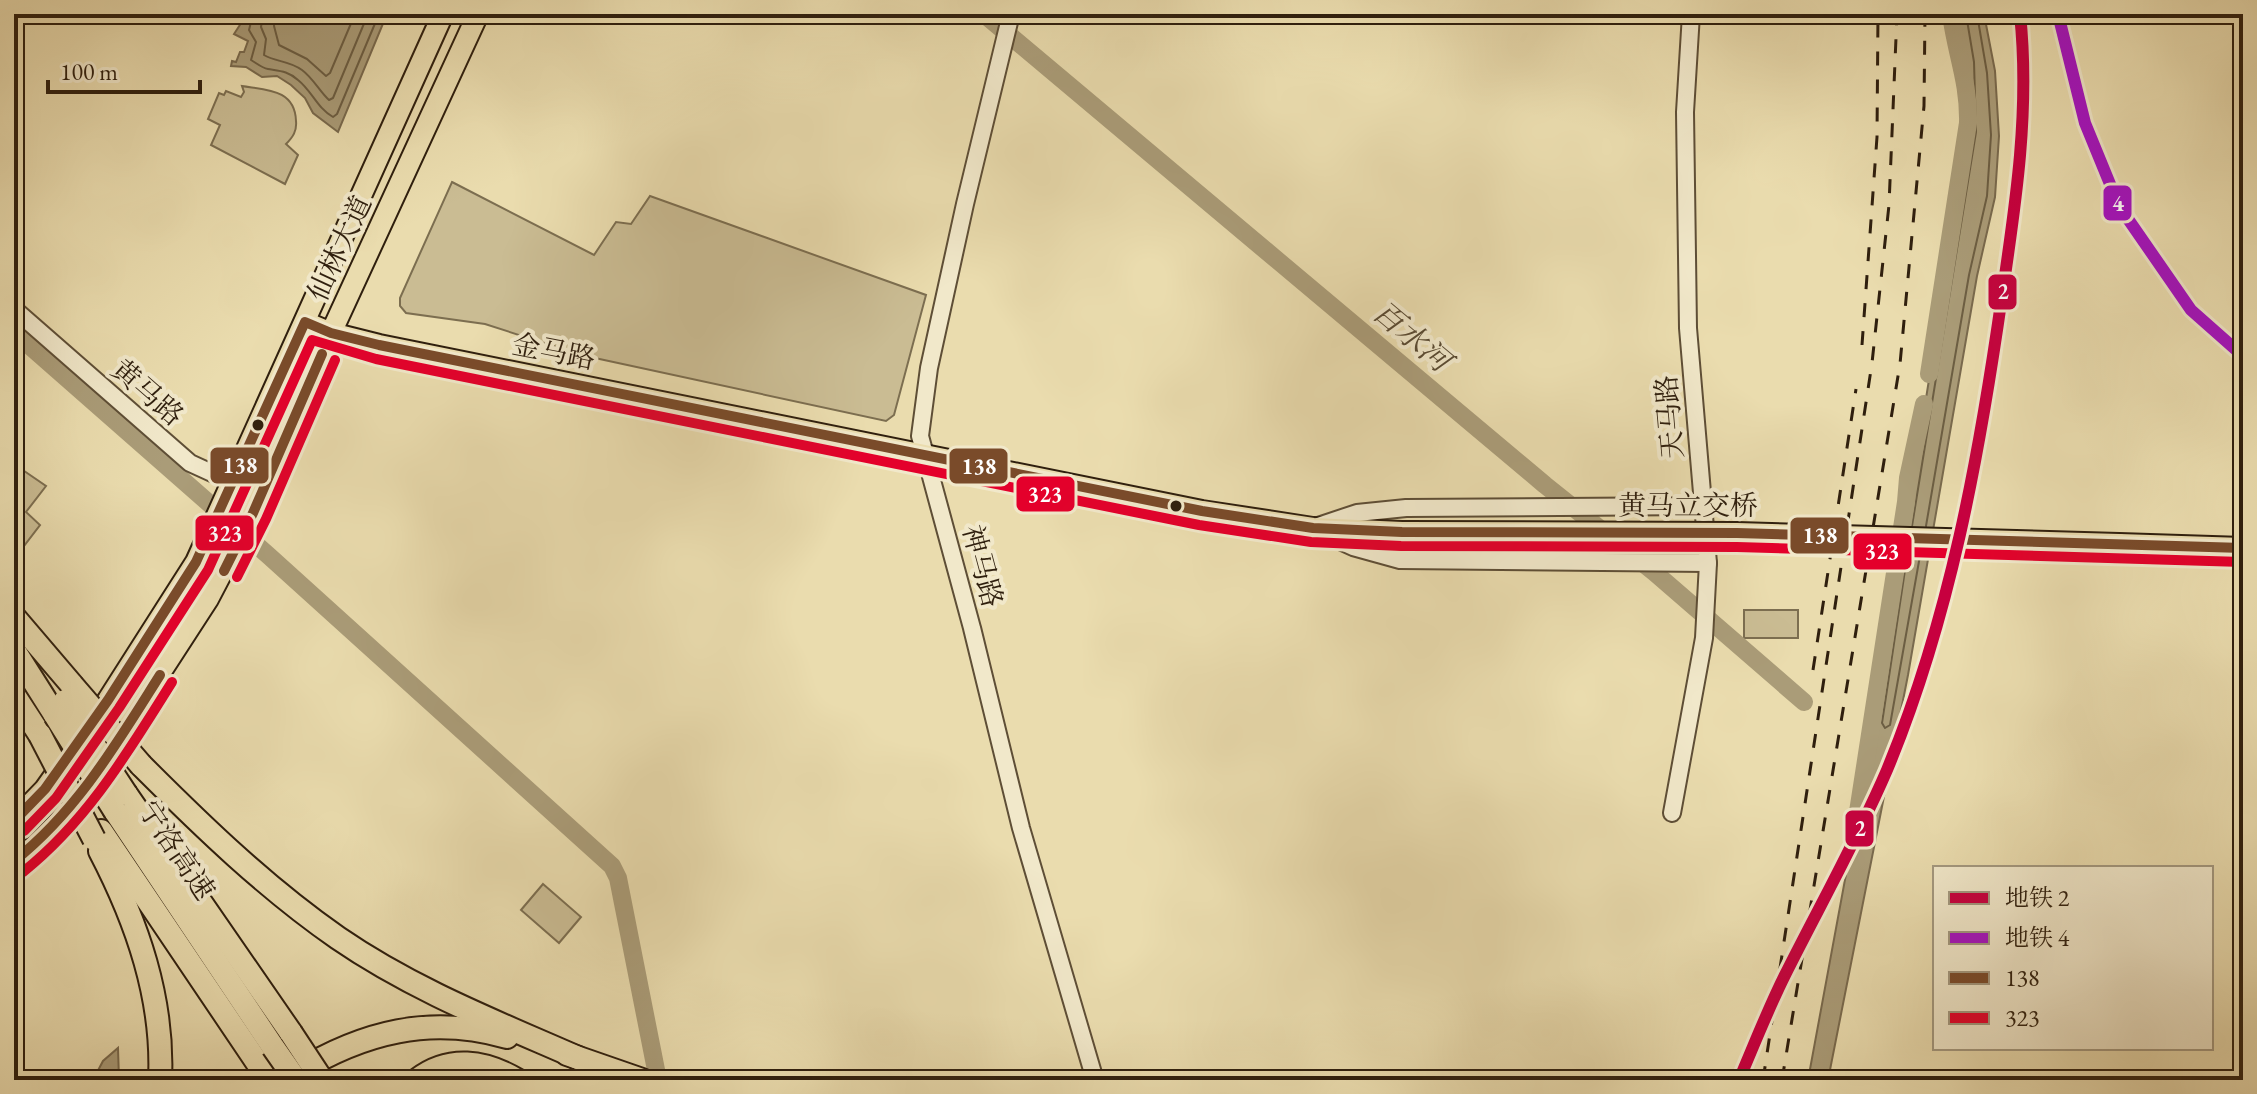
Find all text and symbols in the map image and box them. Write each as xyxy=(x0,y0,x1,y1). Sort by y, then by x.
scale bar xyxy=(48,44,200,94)
text: 100 m xyxy=(60,56,118,87)
line badge: 4 xyxy=(2102,184,2133,222)
text: 4 xyxy=(2112,189,2124,218)
street label: 仙林大道 xyxy=(299,190,379,306)
line badge: 2 xyxy=(1987,273,2018,311)
text: 2 xyxy=(1997,277,2009,306)
water label: 百水河 xyxy=(1365,292,1463,383)
street label: 金马路 xyxy=(509,325,599,377)
street label: 黄马路 xyxy=(104,351,192,433)
street label: 天马路 xyxy=(1647,374,1691,460)
unlabelled marker xyxy=(250,417,266,433)
line badge: 138 xyxy=(209,446,270,485)
line badge: 138 xyxy=(948,447,1009,485)
text: 138 xyxy=(223,451,257,480)
text: 138 xyxy=(962,452,996,481)
line badge: 323 xyxy=(1015,475,1076,513)
text: 323 xyxy=(1028,480,1062,509)
street label: 黄马立交桥 xyxy=(1618,487,1758,523)
unlabelled marker xyxy=(1168,498,1184,514)
line badge: 323 xyxy=(194,514,255,552)
line badge: 138 xyxy=(1789,516,1850,555)
text: 323 xyxy=(208,519,242,548)
street label: 神马路 xyxy=(955,521,1011,611)
text: 138 xyxy=(1803,521,1837,550)
line badge: 323 xyxy=(1852,532,1913,571)
text: 323 xyxy=(1865,537,1899,566)
street label: 宁洛高速 xyxy=(131,794,223,906)
line badge: 2 xyxy=(1844,809,1875,848)
text: 2 xyxy=(1854,814,1866,843)
legend xyxy=(1933,866,2213,1050)
text: 地铁 2 xyxy=(2005,882,2070,913)
text: 地铁 4 xyxy=(2005,922,2070,953)
text: 138 xyxy=(2005,962,2040,993)
text: 323 xyxy=(2005,1002,2040,1033)

